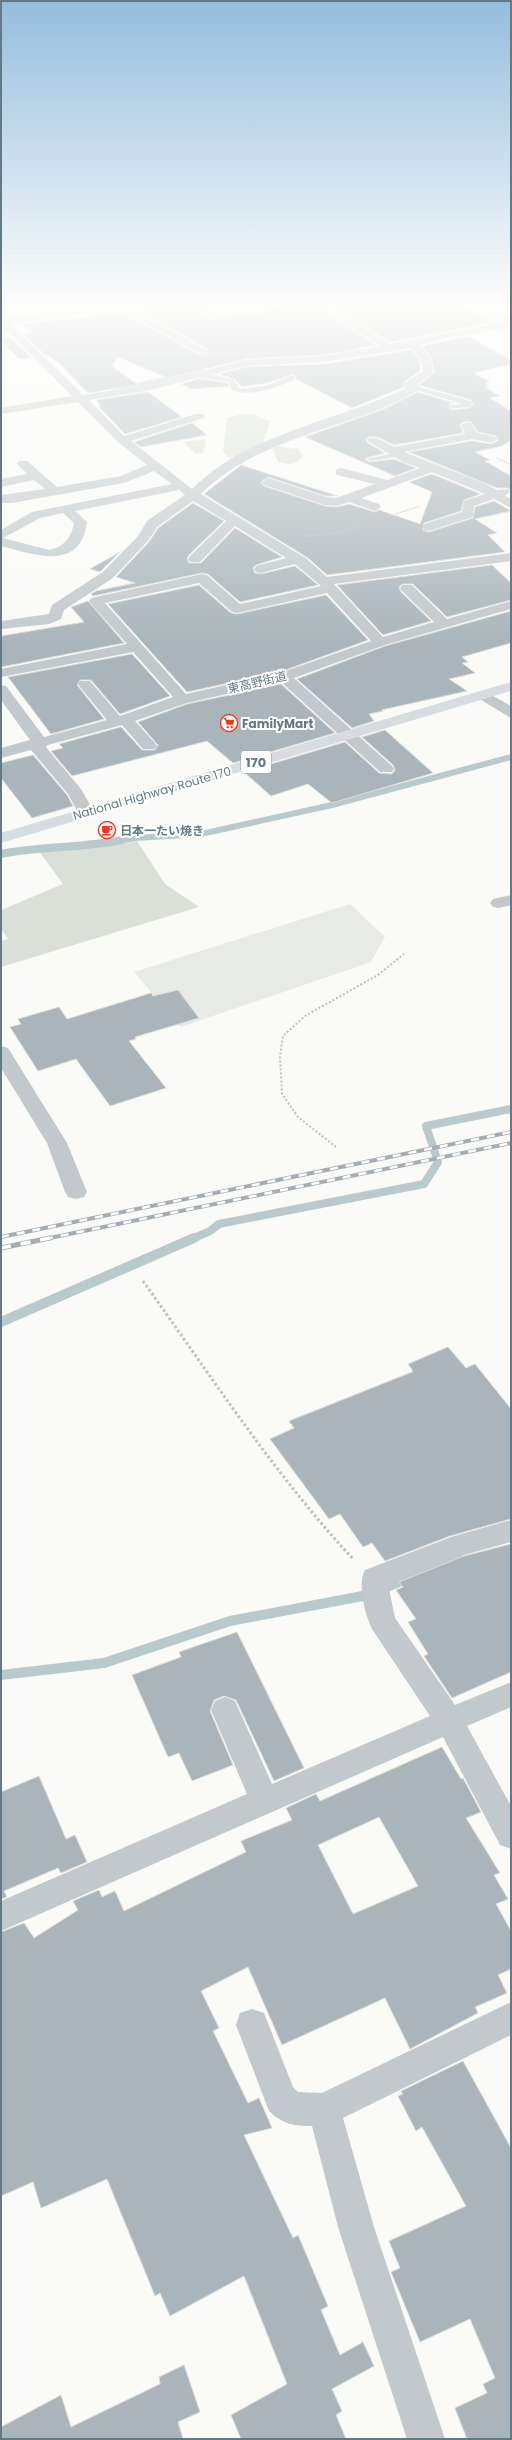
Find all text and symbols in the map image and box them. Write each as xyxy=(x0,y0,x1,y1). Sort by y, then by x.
street label: 東高野街道 xyxy=(226,667,288,697)
supermarket icon: FamilyMart xyxy=(219,713,239,733)
place label: FamilyMart xyxy=(242,715,313,732)
road number: 170 xyxy=(241,751,271,773)
street label: National Highway Route 170 xyxy=(71,762,233,824)
cafe icon: 日本一たい焼き xyxy=(97,820,117,840)
place label: 日本一たい焼き xyxy=(120,822,204,839)

